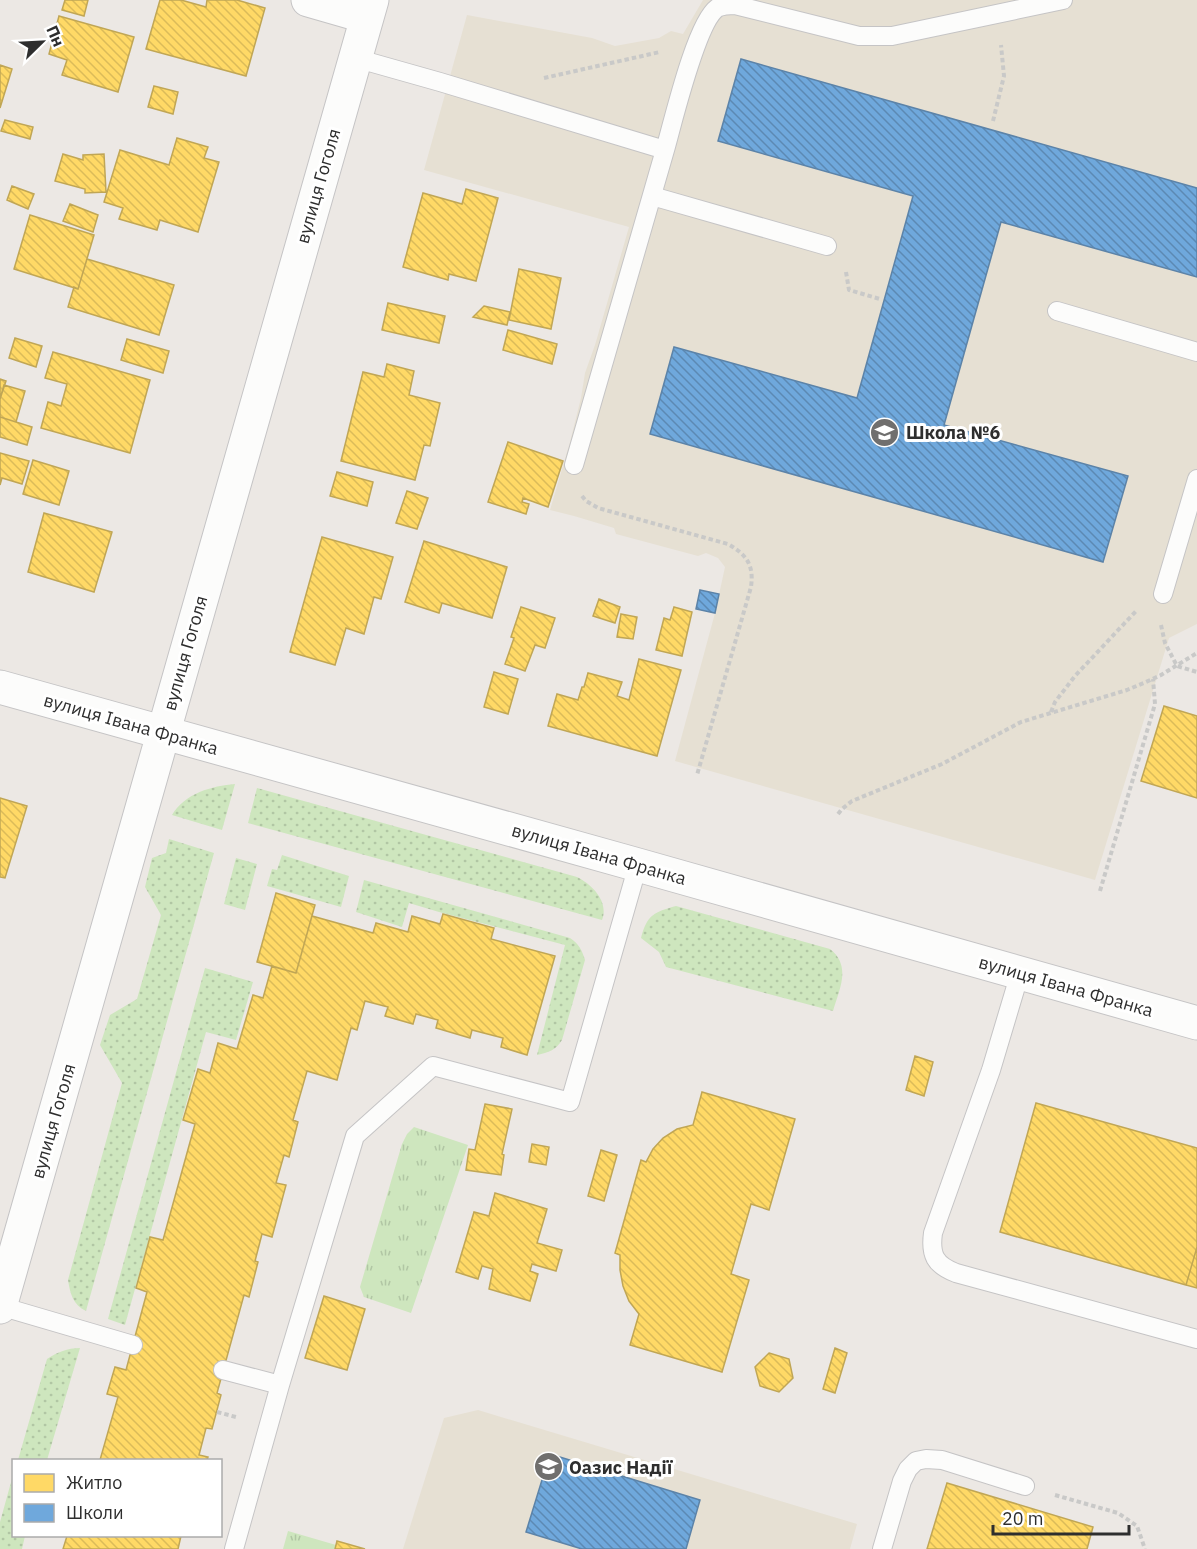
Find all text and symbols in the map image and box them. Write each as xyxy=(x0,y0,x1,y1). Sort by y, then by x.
north arrow xyxy=(12,12,72,72)
text: Пн xyxy=(42,22,69,50)
street label: вулиця Гоголя xyxy=(291,126,345,246)
school or university icon: Школа №6 xyxy=(869,416,901,448)
place label: Школа №6 xyxy=(906,421,1001,444)
street label: вулиця Гоголя xyxy=(158,593,212,713)
street label: вулиця Івана Франка xyxy=(41,688,221,760)
street label: вулиця Івана Франка xyxy=(509,818,689,890)
street label: вулиця Івана Франка xyxy=(976,950,1156,1022)
street label: вулиця Гоголя xyxy=(26,1061,80,1181)
school or university icon: Оазис Надії xyxy=(532,1451,564,1483)
place label: Оазис Надії xyxy=(569,1456,673,1479)
legend xyxy=(12,1459,222,1537)
text: Житло xyxy=(66,1471,122,1494)
scale bar xyxy=(993,1498,1130,1536)
text: Школи xyxy=(66,1501,124,1524)
text: 20 m xyxy=(1002,1507,1044,1530)

